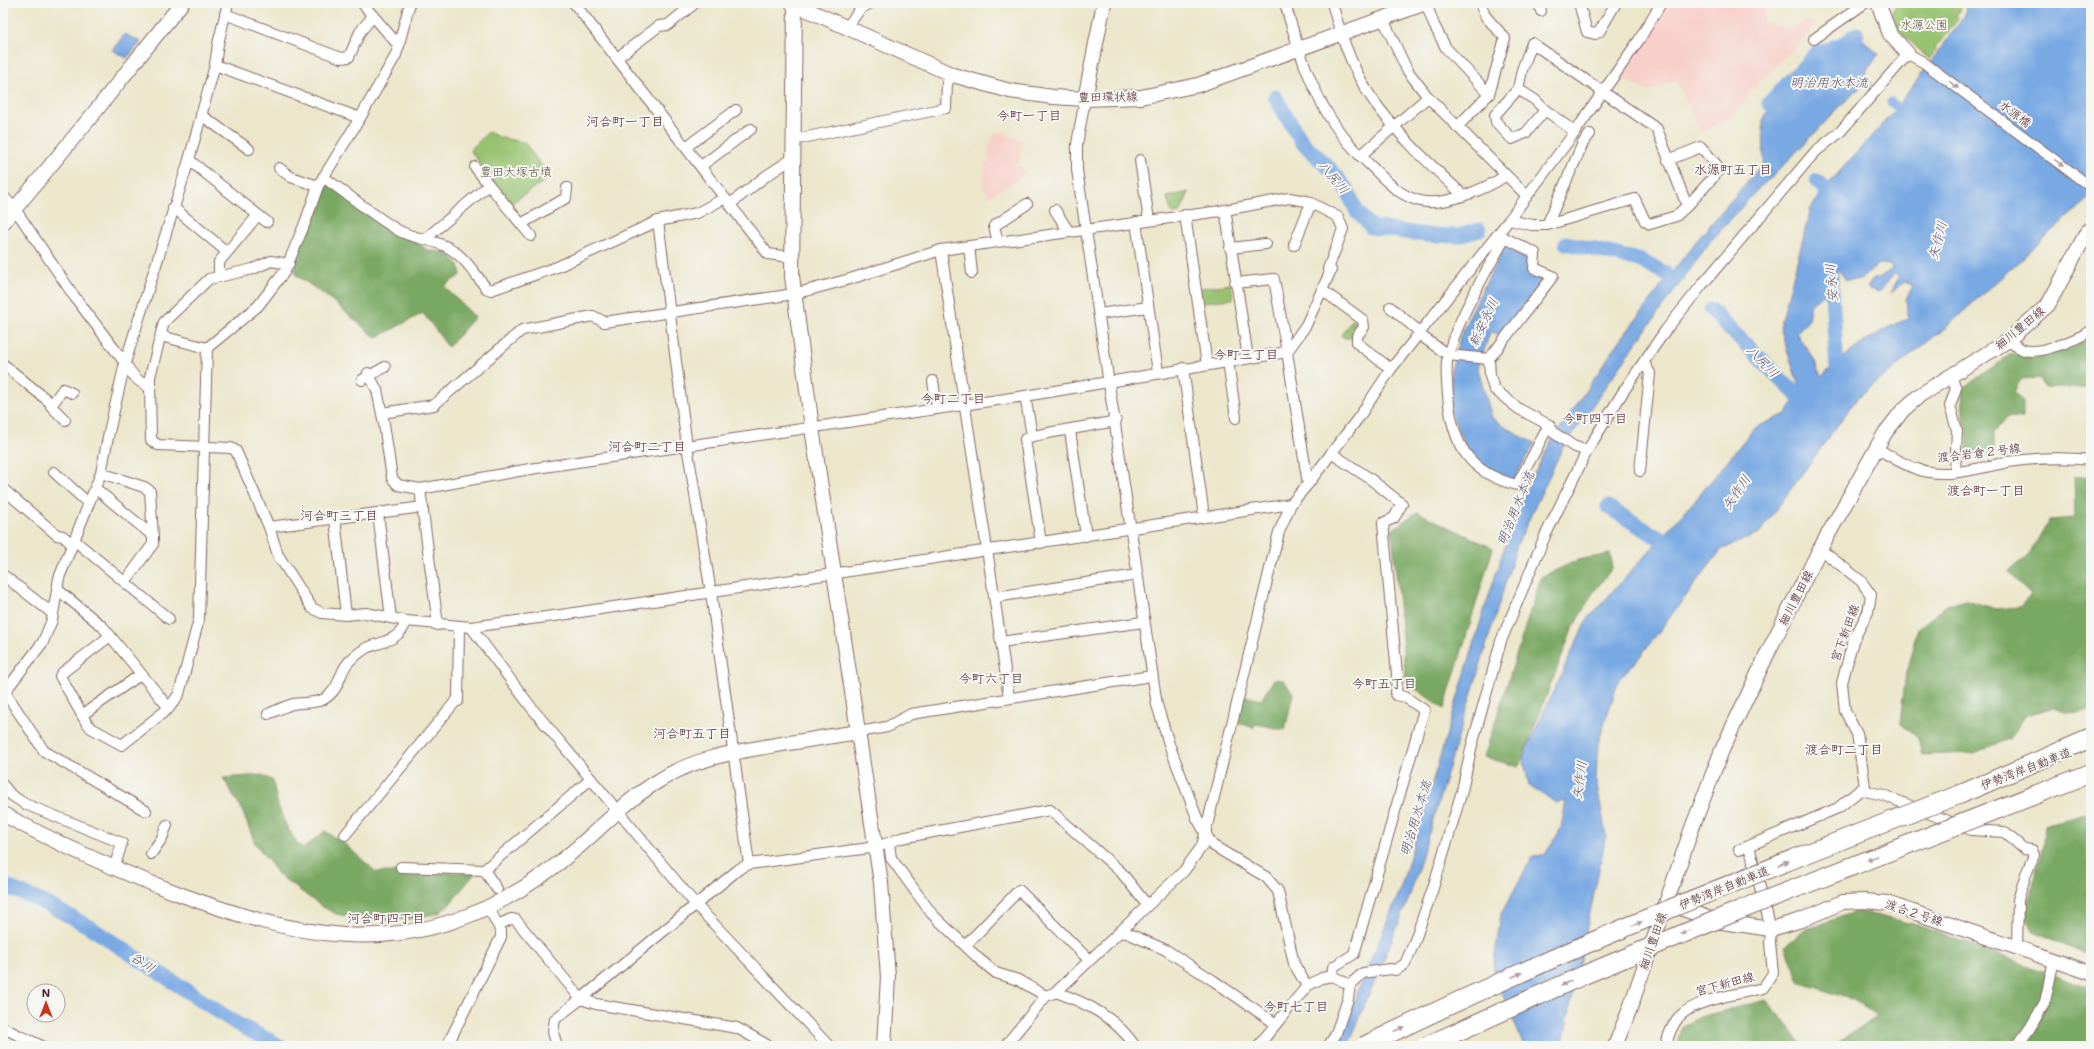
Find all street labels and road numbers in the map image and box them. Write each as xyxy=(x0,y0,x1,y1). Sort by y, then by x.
street label: 豊田環状線 xyxy=(1078,87,1138,105)
street label: 水源橋 xyxy=(1996,96,2035,130)
street label: 細川豊田線 xyxy=(1991,302,2048,352)
street label: 渡合岩倉２号線 xyxy=(1936,439,2022,465)
street label: 細川豊田線 xyxy=(1774,567,1816,628)
street label: 宮下新田線 xyxy=(1826,602,1862,664)
street label: 伊勢湾岸自動車道 xyxy=(1978,743,2073,793)
street label: 伊勢湾岸自動車道 xyxy=(1676,862,1771,912)
street label: 渡合２号線 xyxy=(1883,895,1945,929)
street label: 細川豊田線 xyxy=(1635,910,1669,972)
street label: 宮下新田線 xyxy=(1694,968,1756,999)

